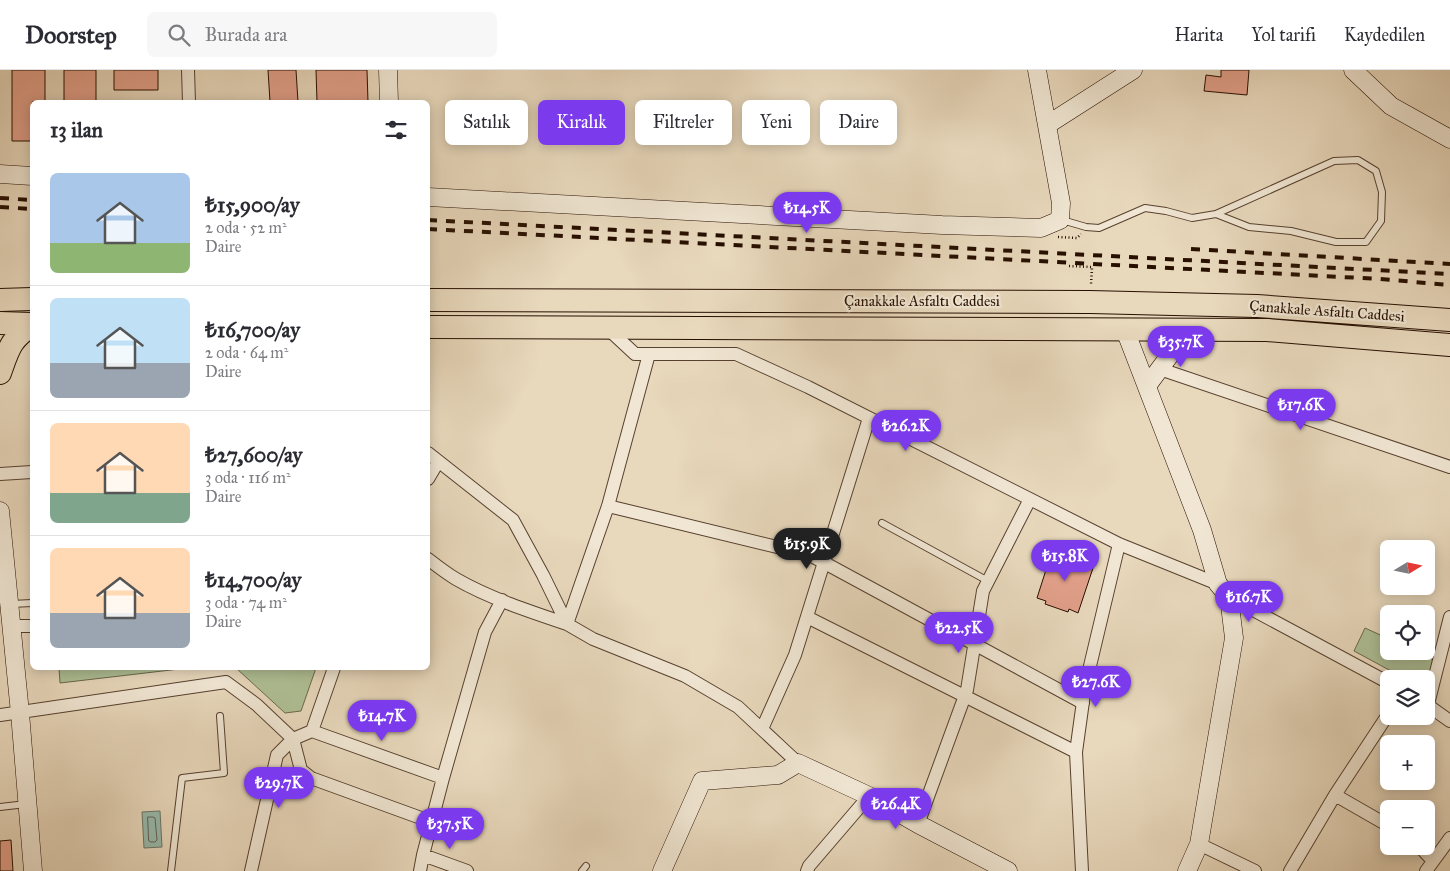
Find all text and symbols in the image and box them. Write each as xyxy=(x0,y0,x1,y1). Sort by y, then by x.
search box xyxy=(147,12,497,57)
text: Doorstep xyxy=(25,20,117,50)
icon: search xyxy=(165,21,193,49)
text: Burada ara xyxy=(205,23,287,46)
text: Harita xyxy=(1174,24,1223,46)
text: Yol tarifi xyxy=(1251,24,1316,46)
text: Kaydedilen xyxy=(1344,24,1425,46)
chip: Satılık xyxy=(445,100,528,145)
chip: Kiralık xyxy=(538,100,625,145)
chip: Filtreler xyxy=(635,100,732,145)
chip: Yeni xyxy=(742,100,810,145)
chip: Daire xyxy=(820,100,897,145)
icon: filters xyxy=(382,116,410,144)
text: 13 ilan xyxy=(50,117,103,143)
pin: ₺14.5K xyxy=(766,191,848,234)
text: ₺15,900/ay xyxy=(205,192,300,218)
icon: home xyxy=(90,193,150,253)
text: ₺14.5K xyxy=(784,198,830,217)
text: 2 oda · 52 m² xyxy=(205,218,287,237)
text: Daire xyxy=(205,237,241,256)
street label: Çanakkale Asfaltı Caddesi xyxy=(844,292,1000,310)
street label: Çanakkale Asfaltı Caddesi xyxy=(1249,297,1405,325)
text: ₺16,700/ay xyxy=(205,317,300,343)
icon: home xyxy=(90,318,150,378)
pin: ₺35.7K xyxy=(1140,326,1222,368)
text: ₺35.7K xyxy=(1159,332,1203,351)
text: 2 oda · 64 m² xyxy=(205,343,288,362)
text: Daire xyxy=(205,362,241,381)
pin: ₺17.6K xyxy=(1260,388,1342,431)
text: ₺17.6K xyxy=(1278,395,1324,414)
pin: ₺26.2K xyxy=(865,410,947,452)
text: ₺26.2K xyxy=(882,416,930,435)
text: ₺27,600/ay xyxy=(205,442,302,468)
icon: home xyxy=(90,443,150,503)
text: 3 oda · 116 m² xyxy=(205,468,291,487)
text: Daire xyxy=(205,487,241,506)
pin: ₺15.9K xyxy=(766,528,848,570)
text: ₺15.9K xyxy=(784,534,830,553)
pin: ₺15.8K xyxy=(1024,540,1106,582)
north arrow xyxy=(1380,540,1435,595)
map controls xyxy=(1380,540,1435,855)
text: ₺15.8K xyxy=(1042,546,1088,565)
text: ₺14,700/ay xyxy=(205,567,301,593)
icon: home xyxy=(90,568,150,628)
pin: ₺16.7K xyxy=(1208,580,1290,623)
text: ₺16.7K xyxy=(1226,587,1272,606)
text: 3 oda · 74 m² xyxy=(205,593,287,612)
button: locate xyxy=(1380,605,1435,660)
text: Daire xyxy=(205,612,241,631)
pin: ₺22.5K xyxy=(918,612,1000,654)
text: ₺22.5K xyxy=(935,618,983,637)
pin: ₺27.6K xyxy=(1055,666,1137,708)
button: layers xyxy=(1380,670,1435,725)
text: ₺27.6K xyxy=(1072,672,1120,691)
pin: ₺14.7K xyxy=(341,700,423,742)
text: ₺14.7K xyxy=(358,706,406,725)
button: + xyxy=(1380,735,1435,790)
pin: ₺29.7K xyxy=(238,766,320,809)
text: ₺29.7K xyxy=(255,773,303,792)
pin: ₺26.4K xyxy=(855,788,937,830)
text: ₺26.4K xyxy=(872,794,921,813)
button: − xyxy=(1380,800,1435,855)
pin: ₺37.5K xyxy=(409,808,491,850)
text: ₺37.5K xyxy=(427,814,473,833)

